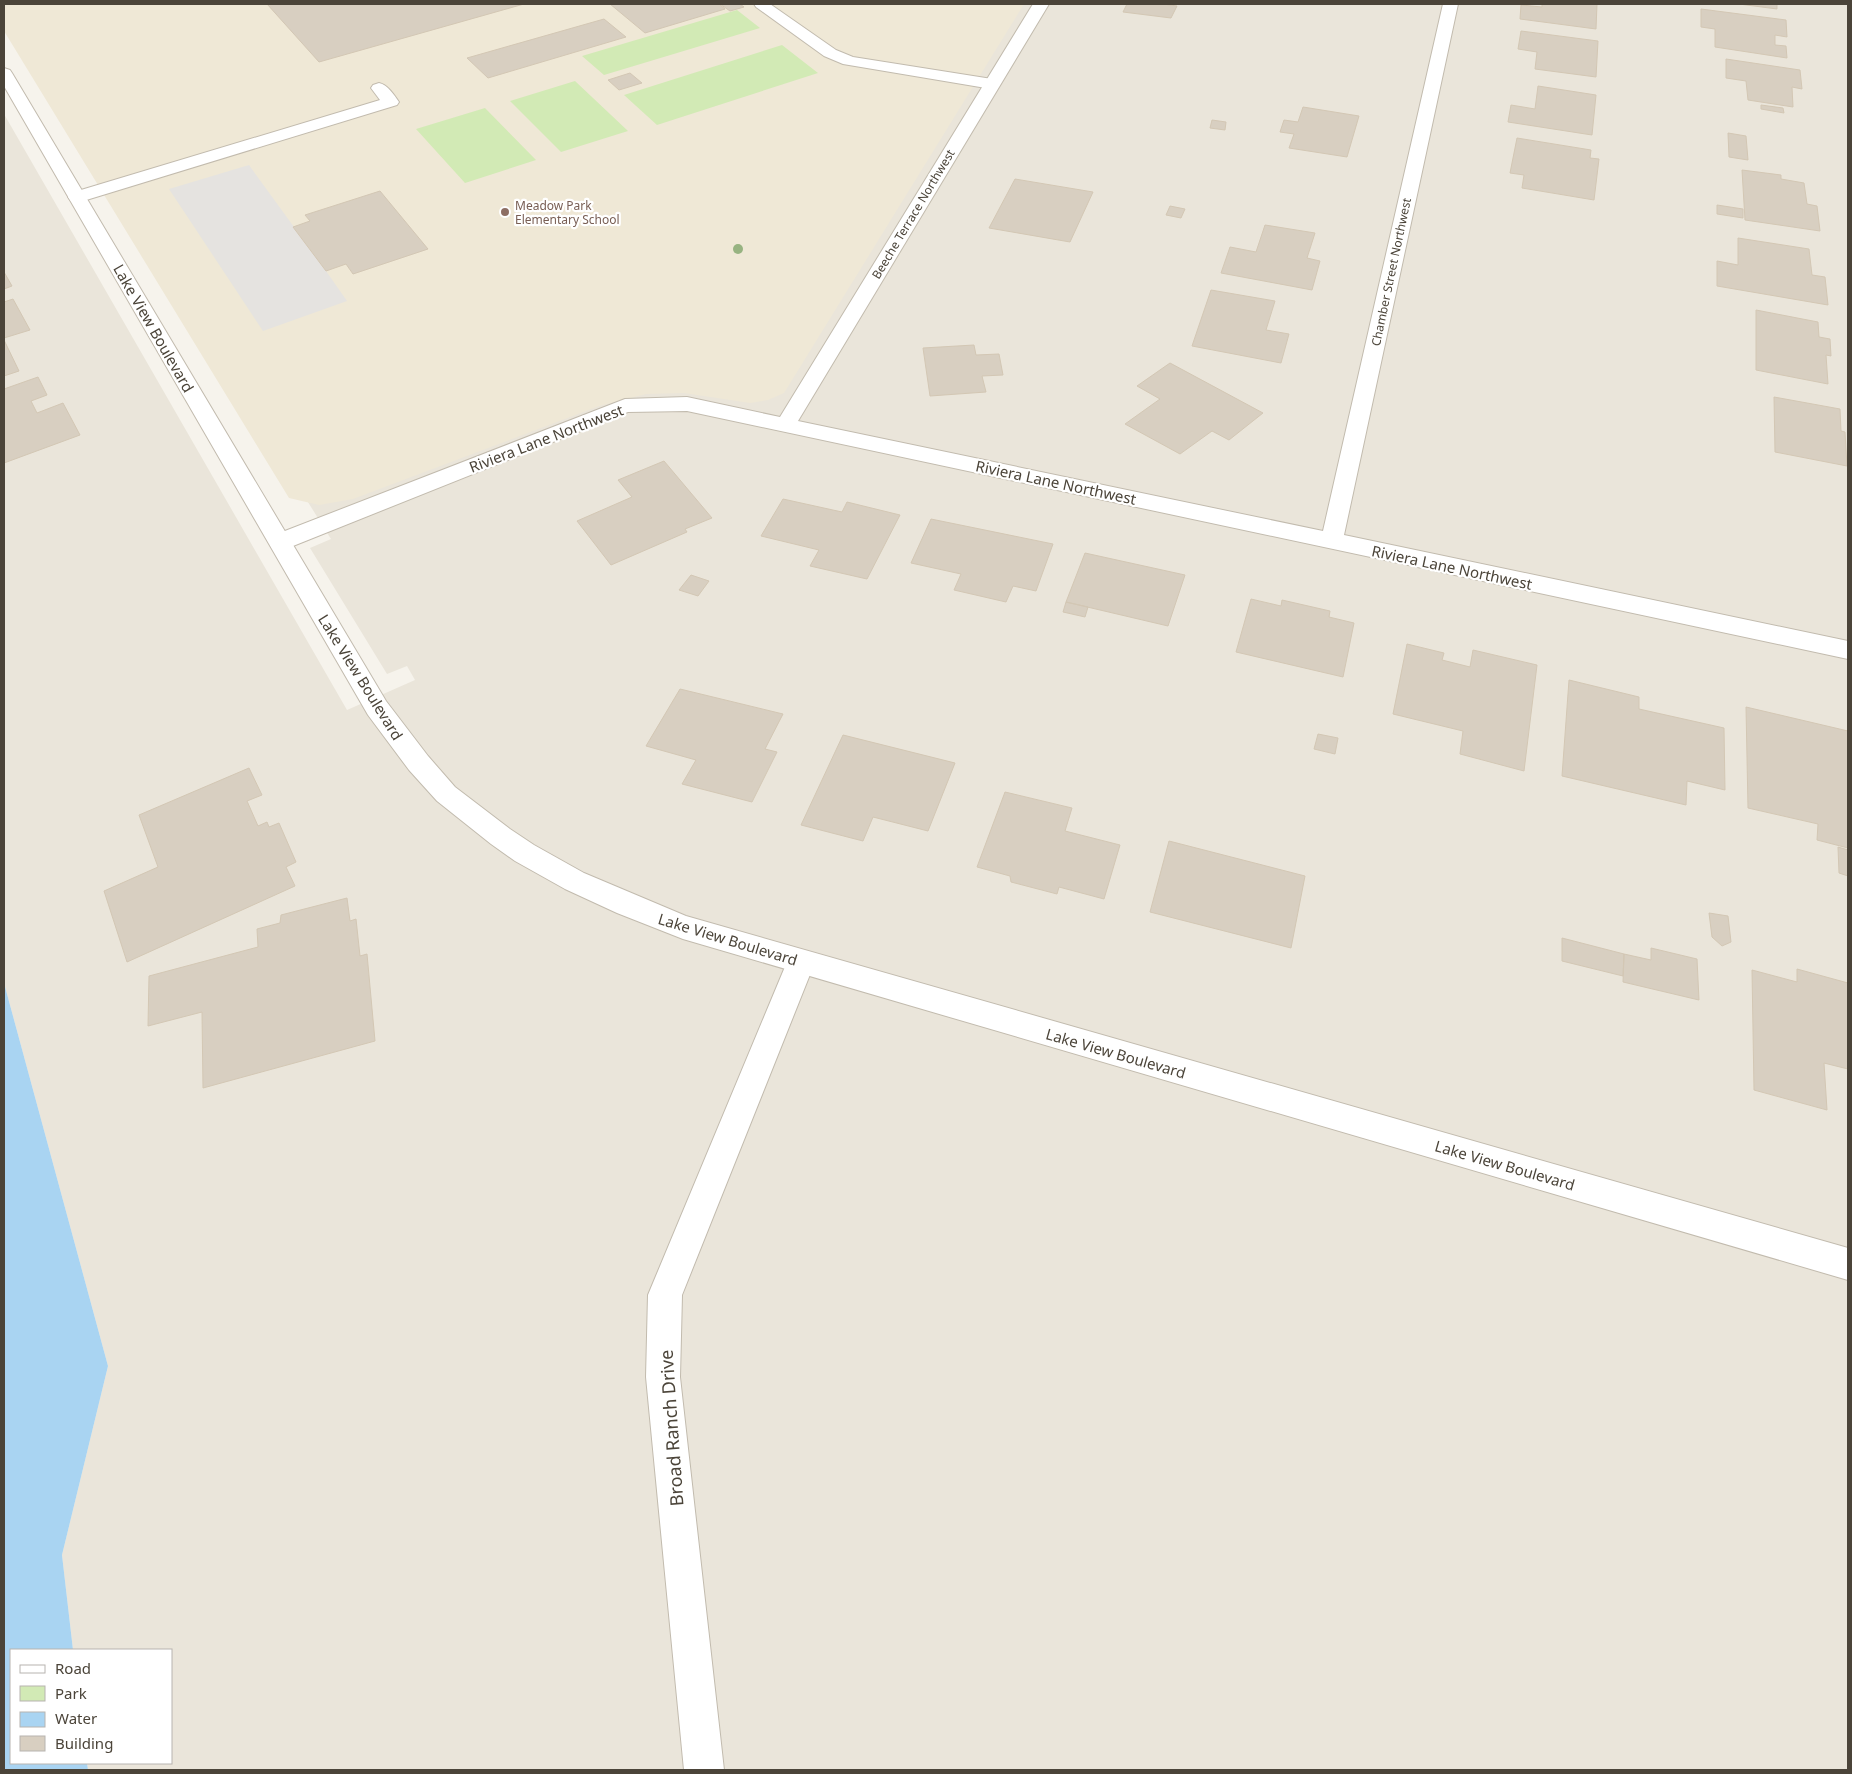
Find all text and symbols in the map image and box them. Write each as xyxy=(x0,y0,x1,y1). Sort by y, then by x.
street label: Beeche Terrace Northwest xyxy=(867,145,959,282)
street label: Chamber Street Northwest xyxy=(1367,196,1415,348)
place label: Meadow Park Elementary School xyxy=(515,197,620,228)
marker: Meadow Park Elementary School xyxy=(499,206,511,218)
street label: Lake View Boulevard xyxy=(109,260,199,396)
street label: Riviera Lane Northwest xyxy=(466,399,626,477)
street label: Riviera Lane Northwest xyxy=(974,455,1139,509)
street label: Riviera Lane Northwest xyxy=(1370,540,1535,594)
street label: Lake View Boulevard xyxy=(314,610,408,744)
street label: Lake View Boulevard xyxy=(656,908,800,970)
street label: Lake View Boulevard xyxy=(1044,1023,1188,1083)
street label: Lake View Boulevard xyxy=(1433,1135,1577,1195)
street label: Broad Ranch Drive xyxy=(654,1349,688,1507)
legend xyxy=(10,1649,172,1764)
text: Road xyxy=(55,1658,91,1678)
text: Park xyxy=(55,1683,87,1703)
text: Water xyxy=(55,1708,97,1728)
text: Building xyxy=(55,1733,113,1753)

